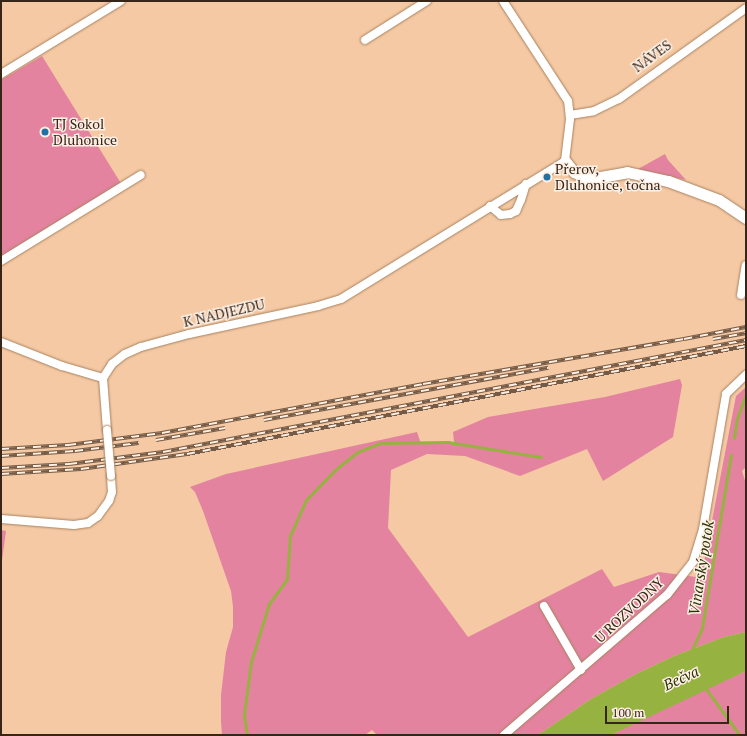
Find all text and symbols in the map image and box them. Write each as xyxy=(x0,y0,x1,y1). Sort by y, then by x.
street label: NÁVES xyxy=(629,36,675,76)
place label: TJ Sokol Dluhonice xyxy=(53,116,117,148)
marker: TJ Sokol Dluhonice xyxy=(40,127,50,137)
place label: Přerov, Dluhonice, točna xyxy=(555,161,661,194)
marker: Přerov, Dluhonice, točna xyxy=(542,172,552,182)
street label: K NADJEZDU xyxy=(182,295,266,331)
water label: Vinarský potok xyxy=(685,519,717,617)
street label: U ROZVODNY xyxy=(591,574,667,646)
water label: Bečva xyxy=(660,662,702,694)
scale bar xyxy=(607,698,731,724)
text: 100 m xyxy=(612,705,644,720)

